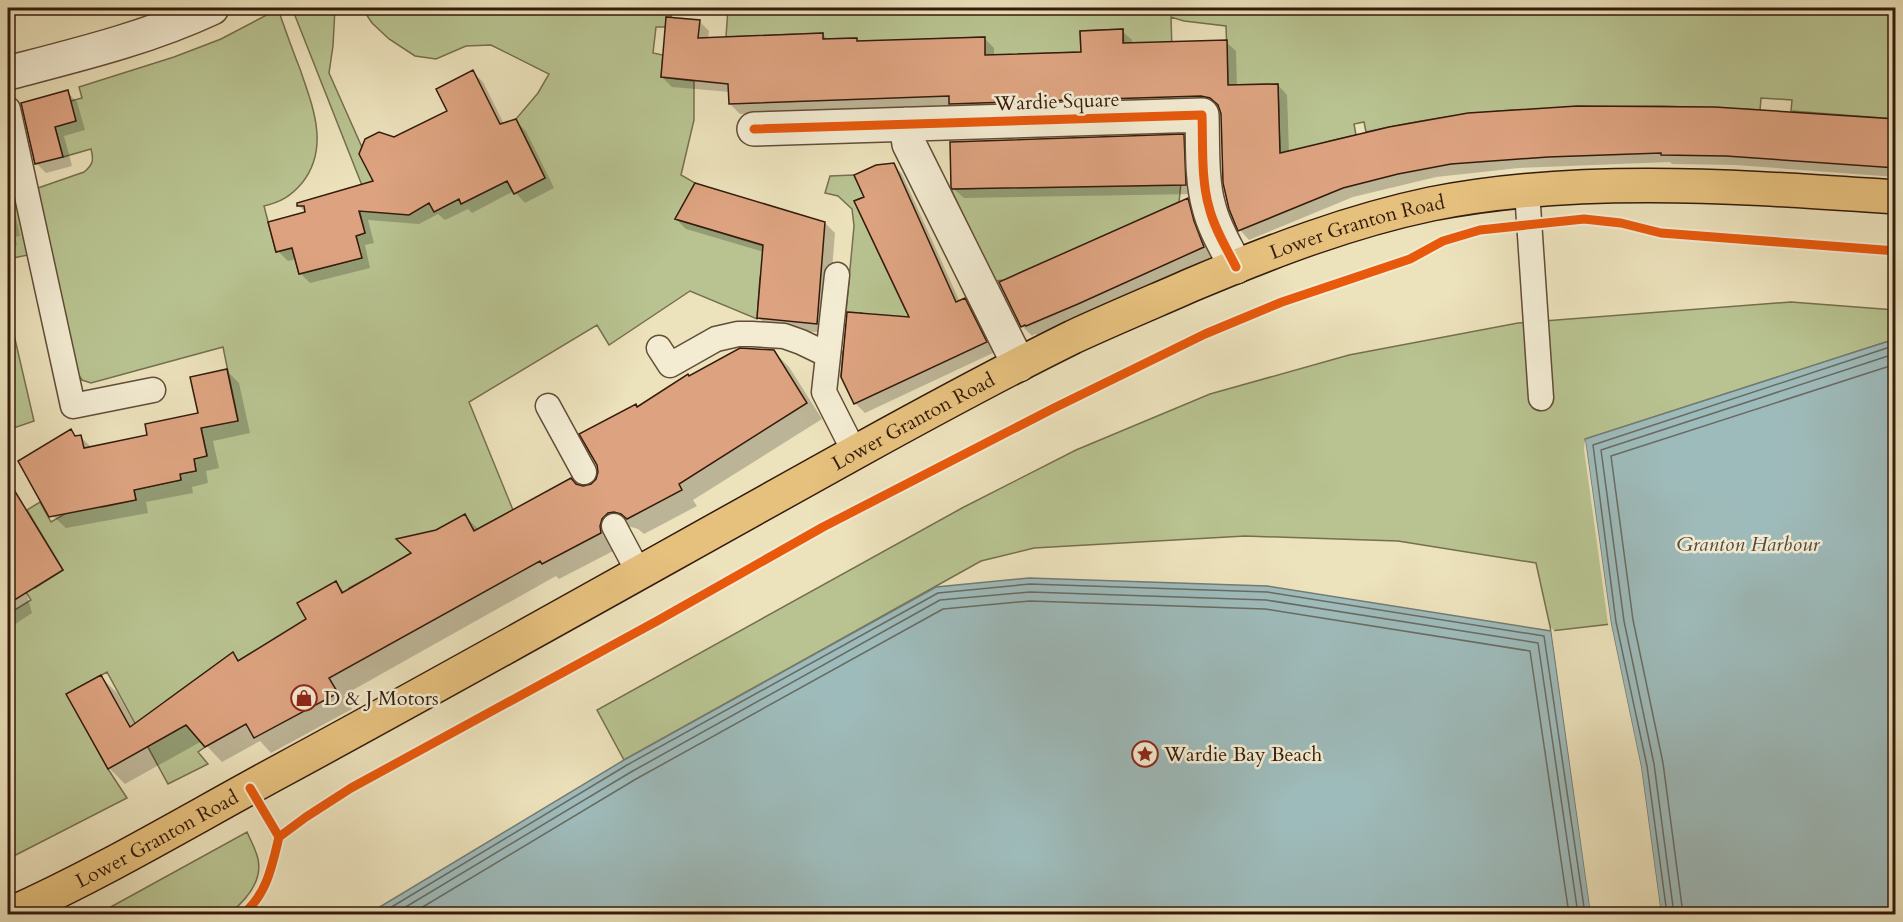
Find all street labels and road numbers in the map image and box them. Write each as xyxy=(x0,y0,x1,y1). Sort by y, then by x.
street label: Wardie Square xyxy=(993,86,1120,117)
street label: Lower Granton Road xyxy=(1266,189,1447,266)
street label: Lower Granton Road xyxy=(827,366,1000,477)
street label: Lower Granton Road xyxy=(71,784,244,894)

